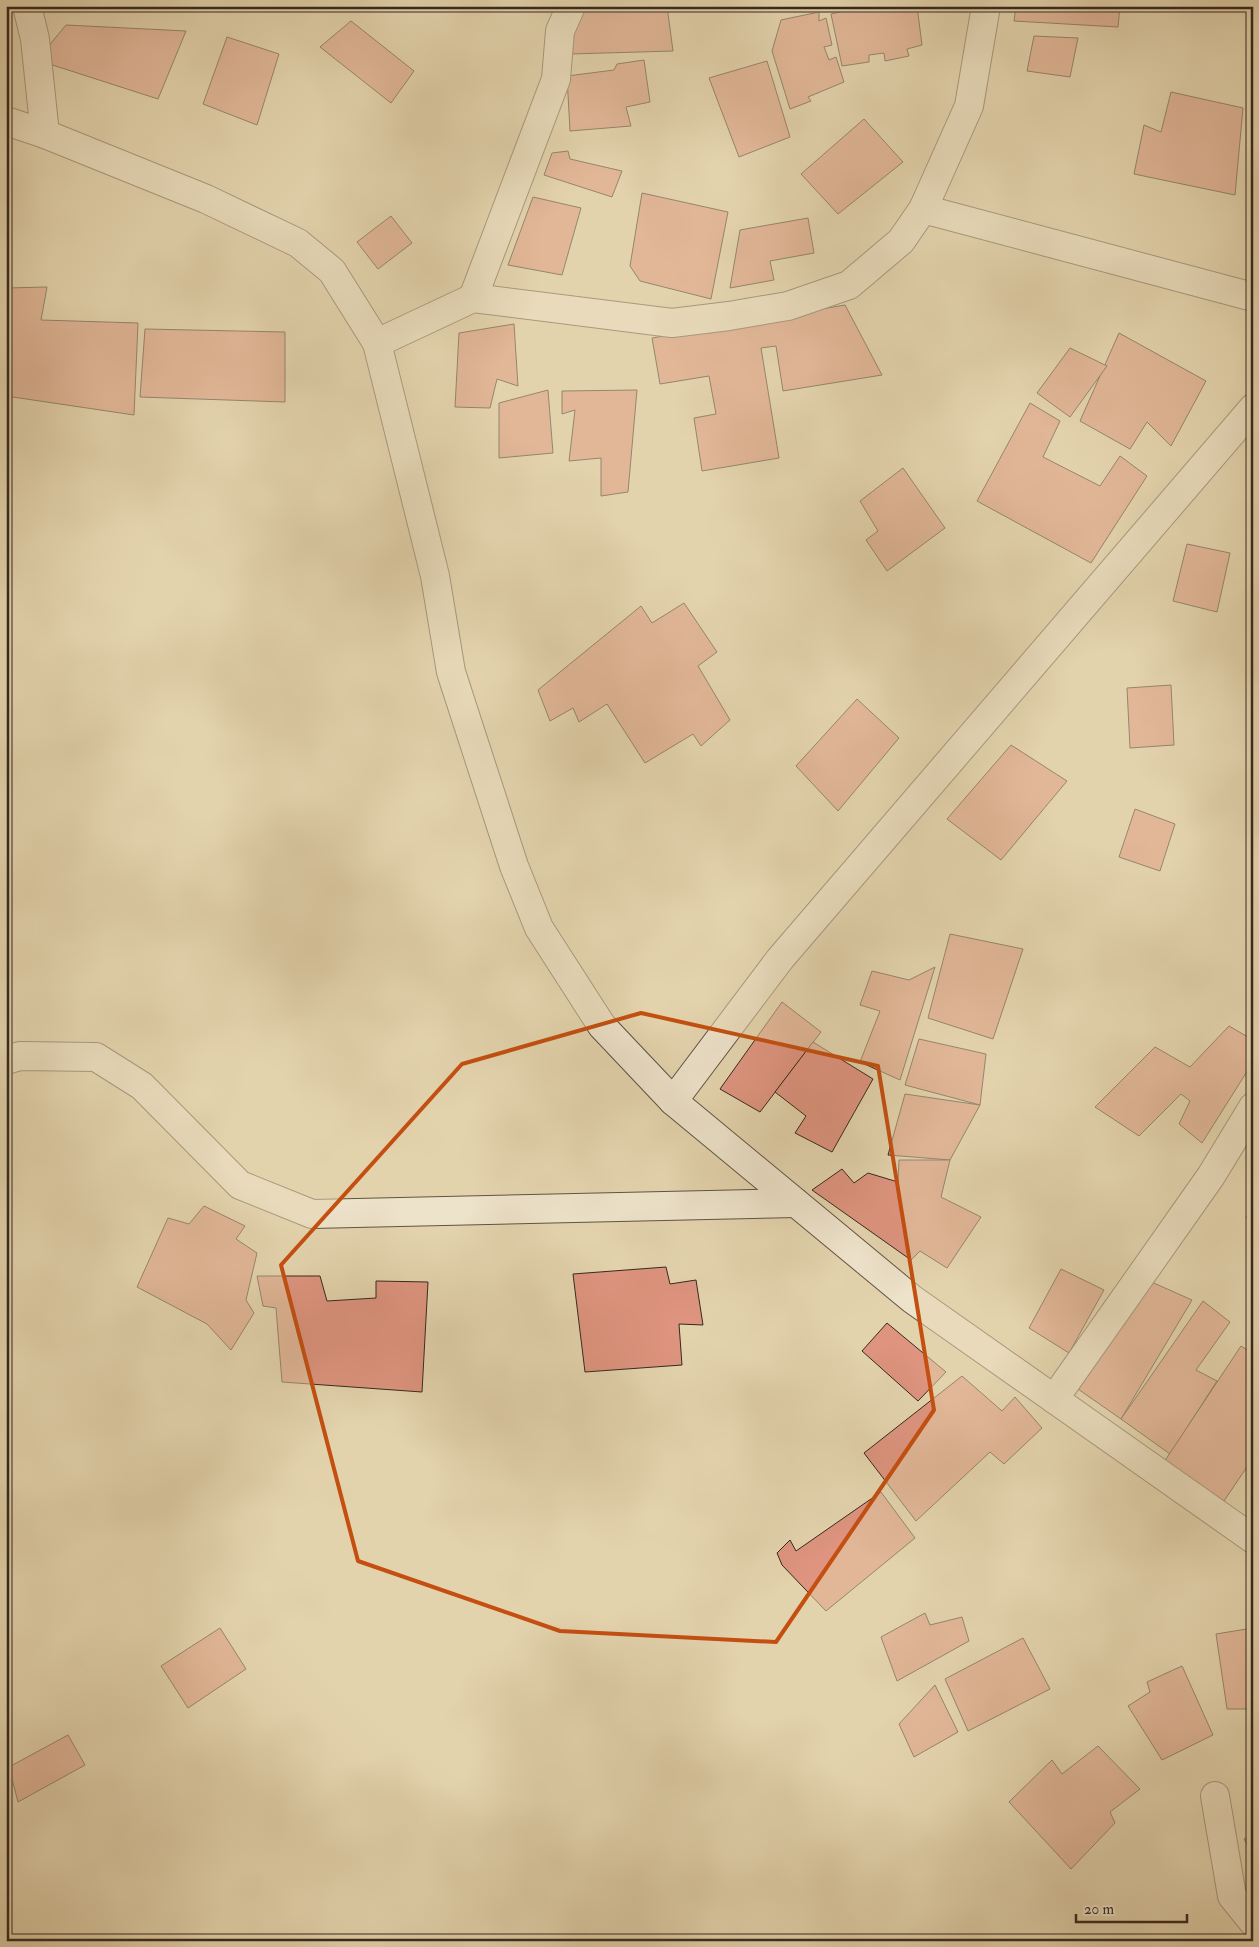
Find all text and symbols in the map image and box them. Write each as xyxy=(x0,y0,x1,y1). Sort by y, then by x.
scale bar xyxy=(1076,1892,1188,1924)
text: 20 m xyxy=(1084,1900,1114,1919)

